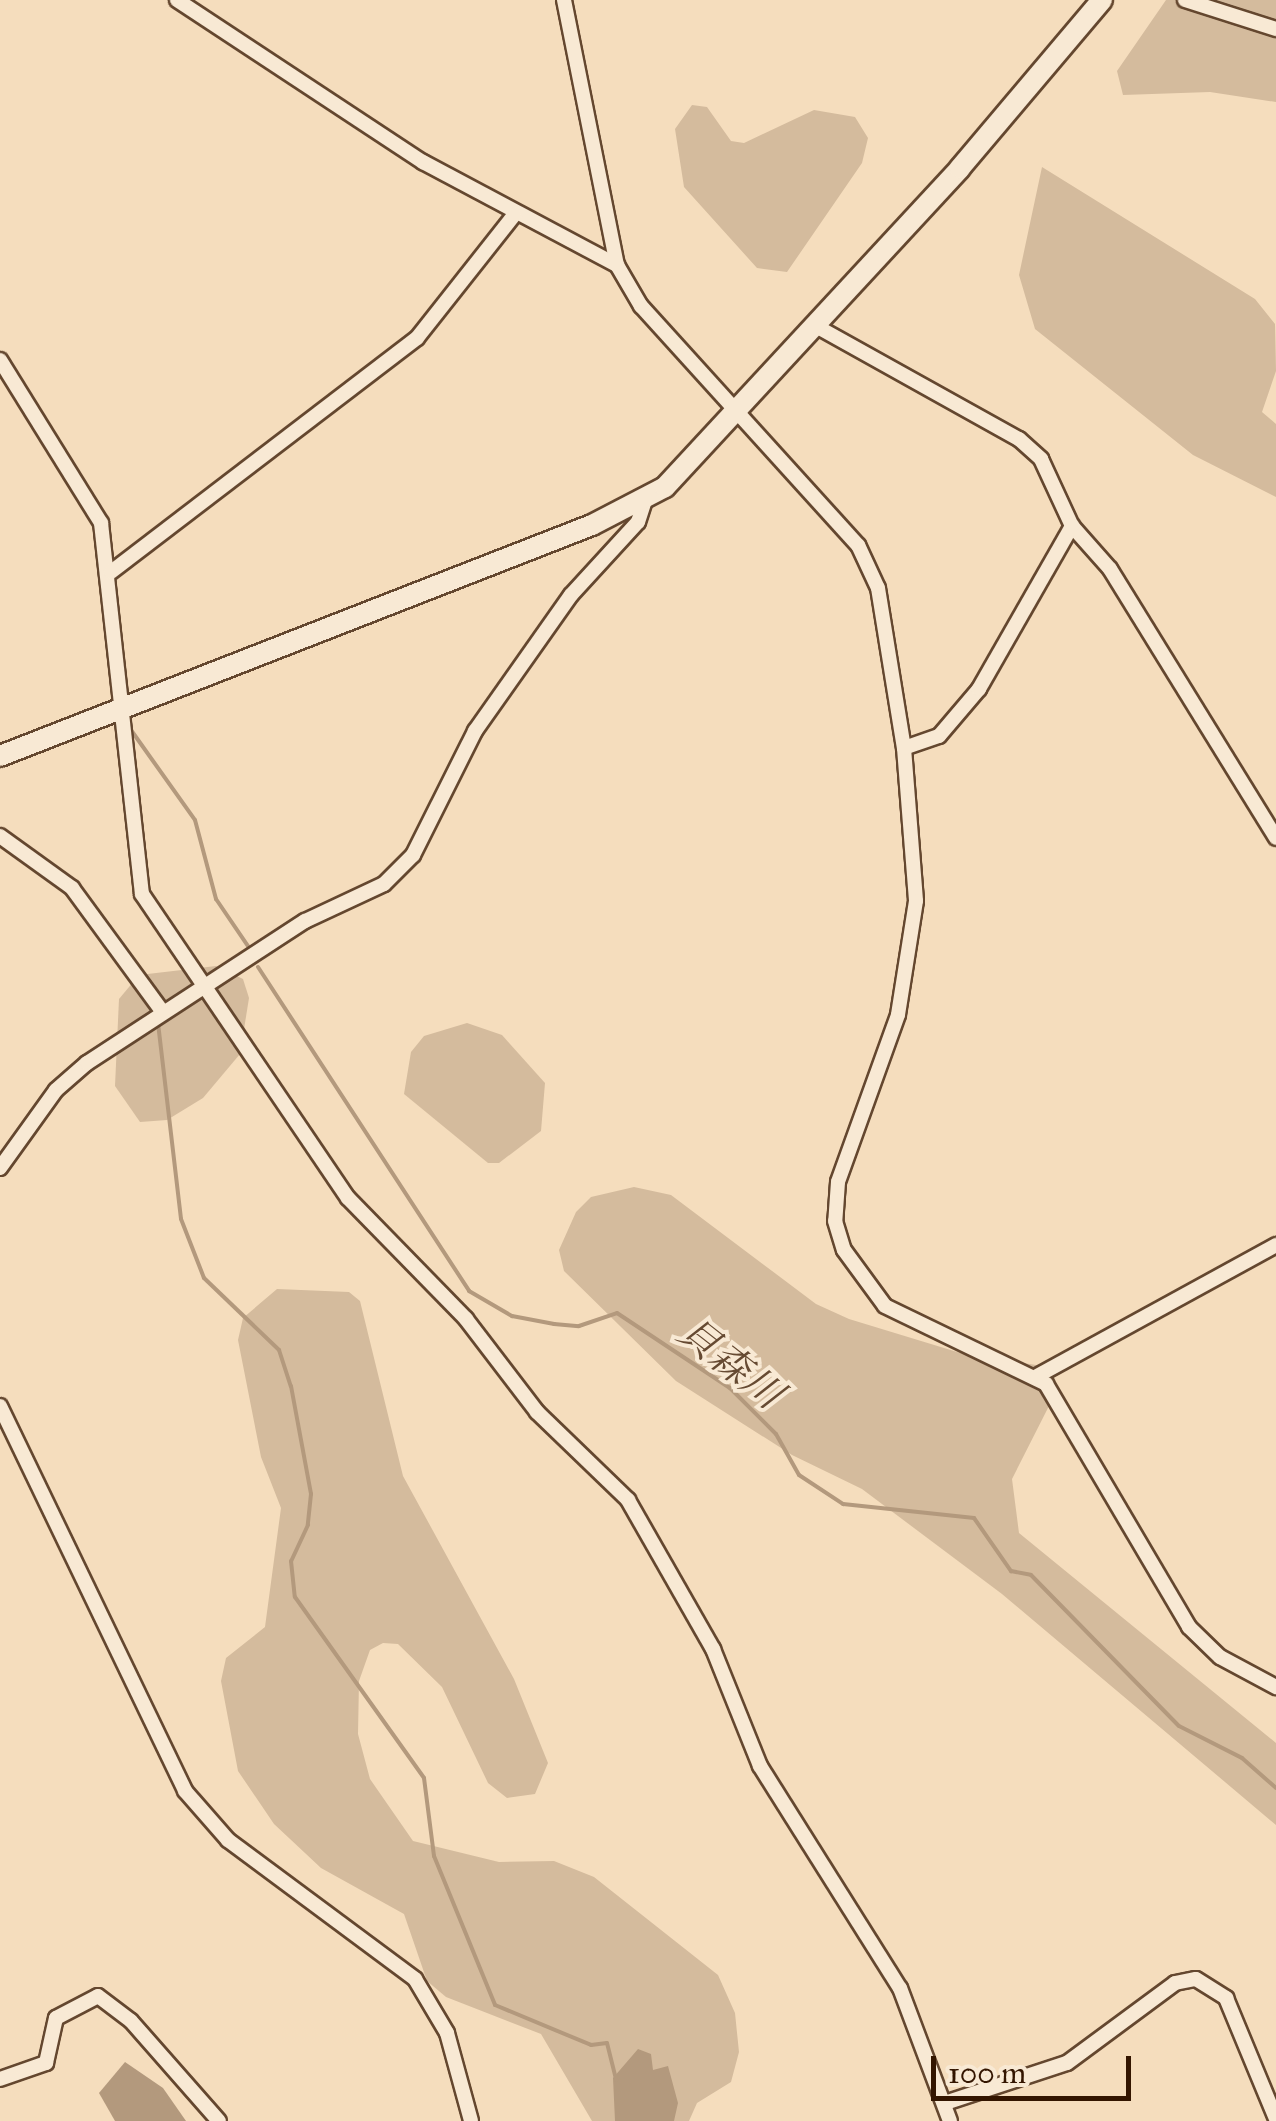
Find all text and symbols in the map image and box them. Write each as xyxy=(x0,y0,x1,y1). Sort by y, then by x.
water label: 貝森川 xyxy=(668,1307,792,1419)
scale bar xyxy=(936,2036,1136,2098)
text: 100 m xyxy=(948,2055,1026,2091)

